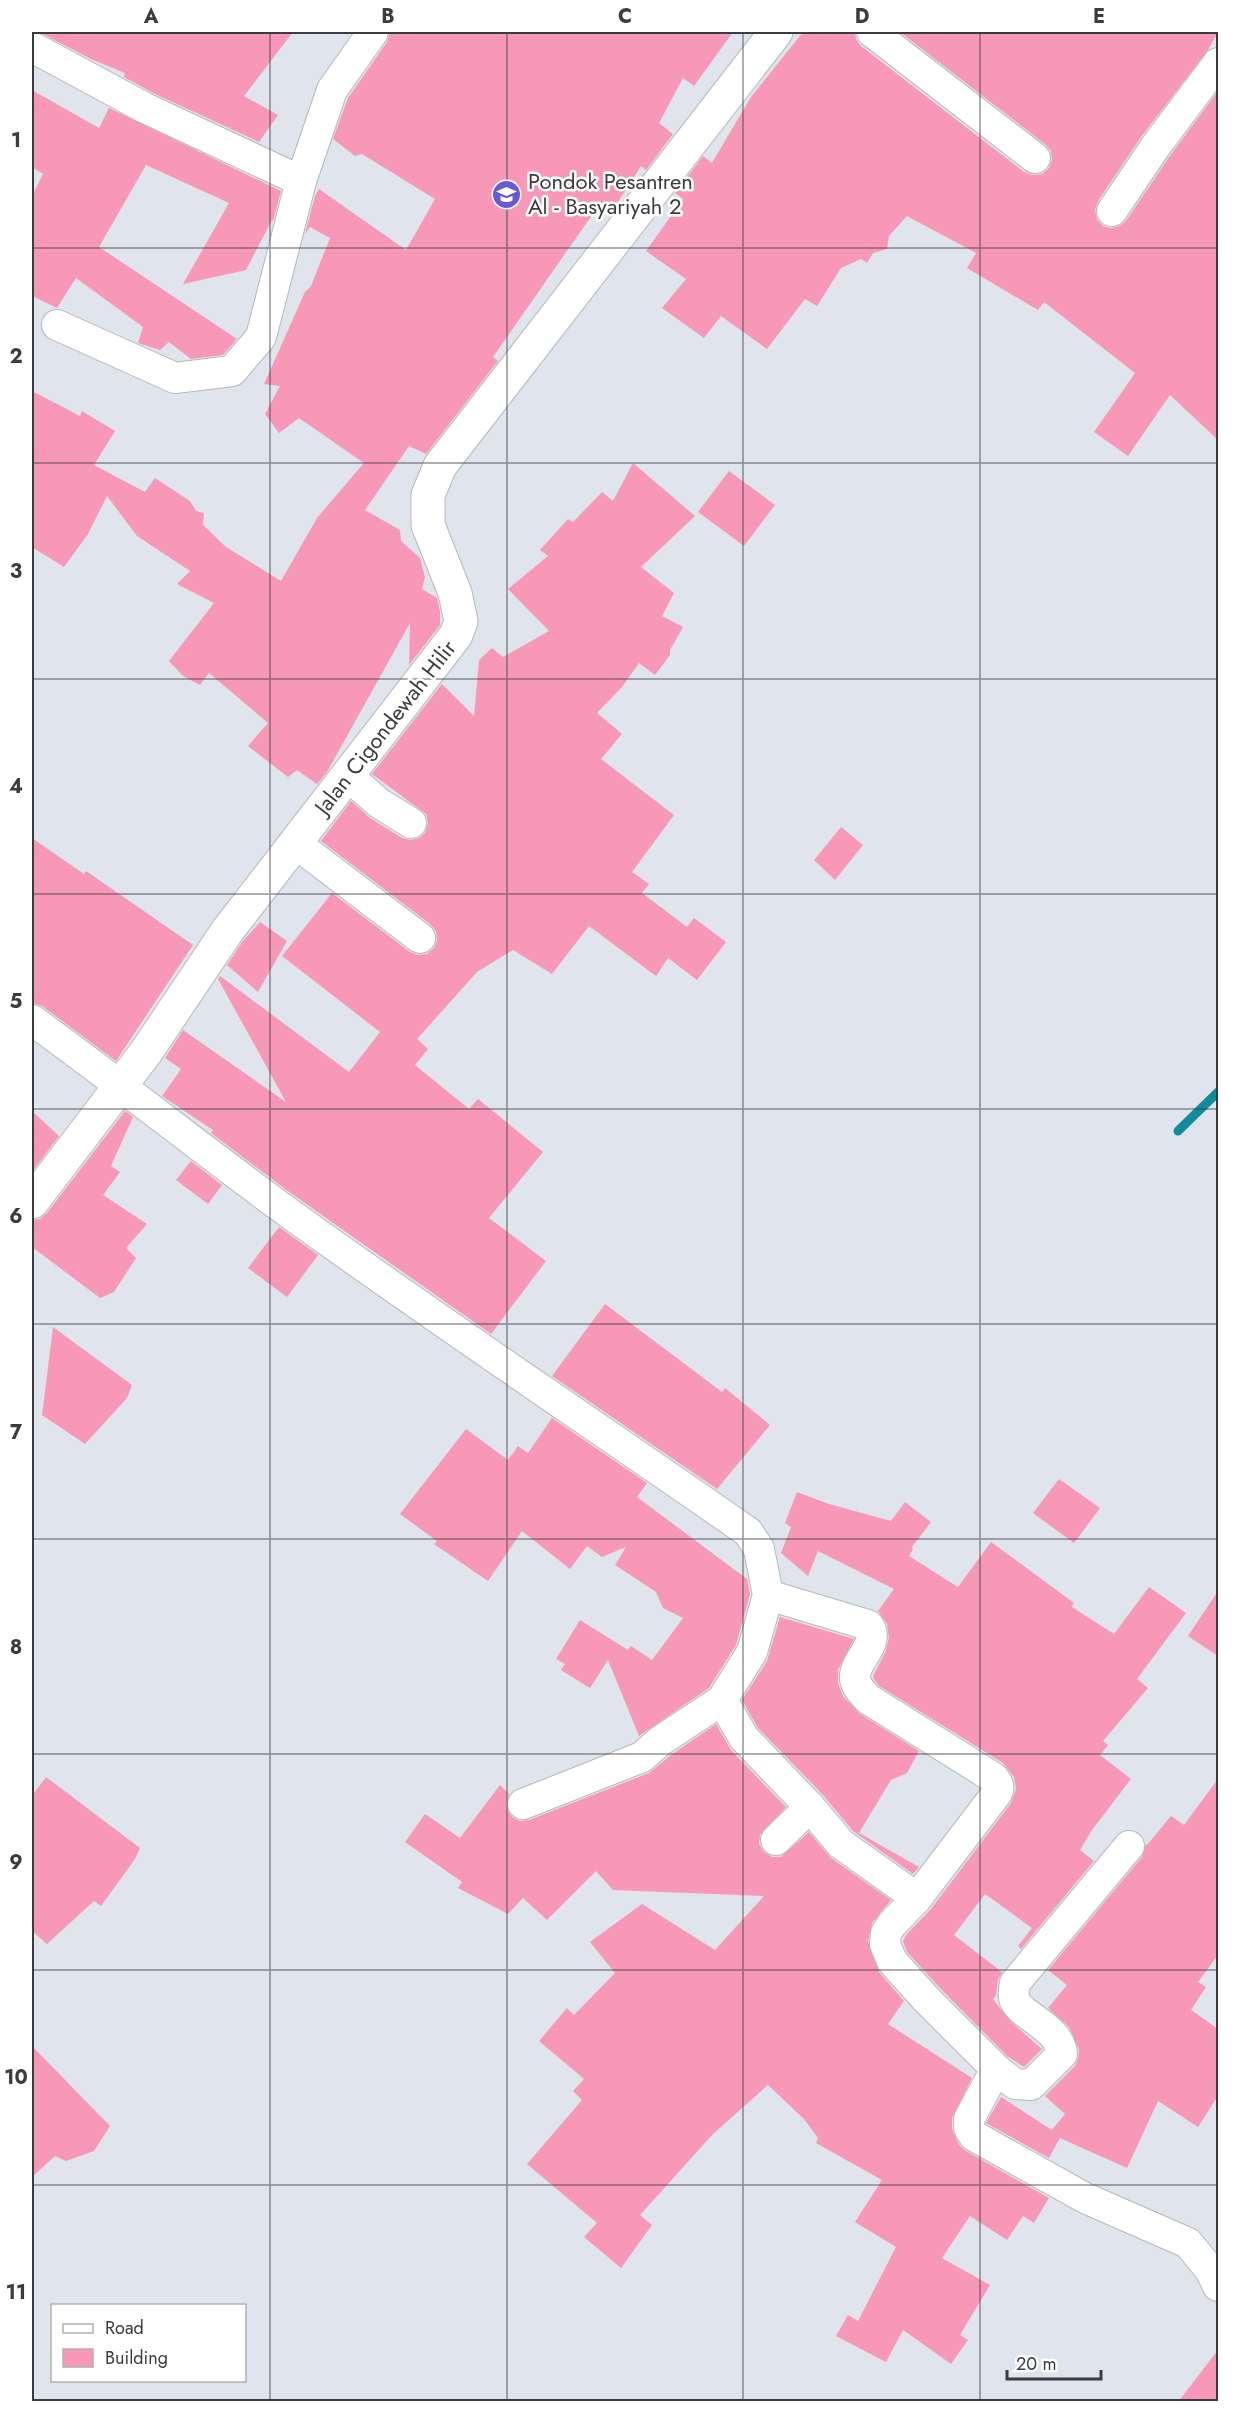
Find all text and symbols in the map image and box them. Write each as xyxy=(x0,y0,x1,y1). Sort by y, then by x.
text: A xyxy=(143,2,159,31)
text: B xyxy=(381,2,395,31)
text: C xyxy=(618,2,632,31)
text: D xyxy=(855,2,869,31)
text: E xyxy=(1093,2,1105,31)
text: 1 xyxy=(11,126,21,155)
place label: Pondok Pesantren Al - Basyariyah 2 xyxy=(528,165,693,222)
school or university icon: Pondok Pesantren Al - Basyariyah 2 xyxy=(491,178,523,210)
text: 2 xyxy=(9,342,23,371)
text: 3 xyxy=(10,557,22,586)
street label: Jalan Cigondewah Hilir xyxy=(305,633,464,823)
text: 4 xyxy=(9,772,23,801)
text: 5 xyxy=(10,987,23,1016)
text: 6 xyxy=(9,1202,23,1231)
text: 7 xyxy=(10,1418,23,1447)
text: 8 xyxy=(10,1633,22,1662)
text: 9 xyxy=(9,1848,23,1877)
text: 10 xyxy=(4,2063,28,2092)
text: 11 xyxy=(6,2278,26,2307)
legend xyxy=(51,2304,246,2382)
text: Road xyxy=(105,2315,144,2341)
scale bar xyxy=(1007,2343,1102,2381)
text: Building xyxy=(105,2345,168,2371)
text: 20 m xyxy=(1016,2351,1056,2377)

